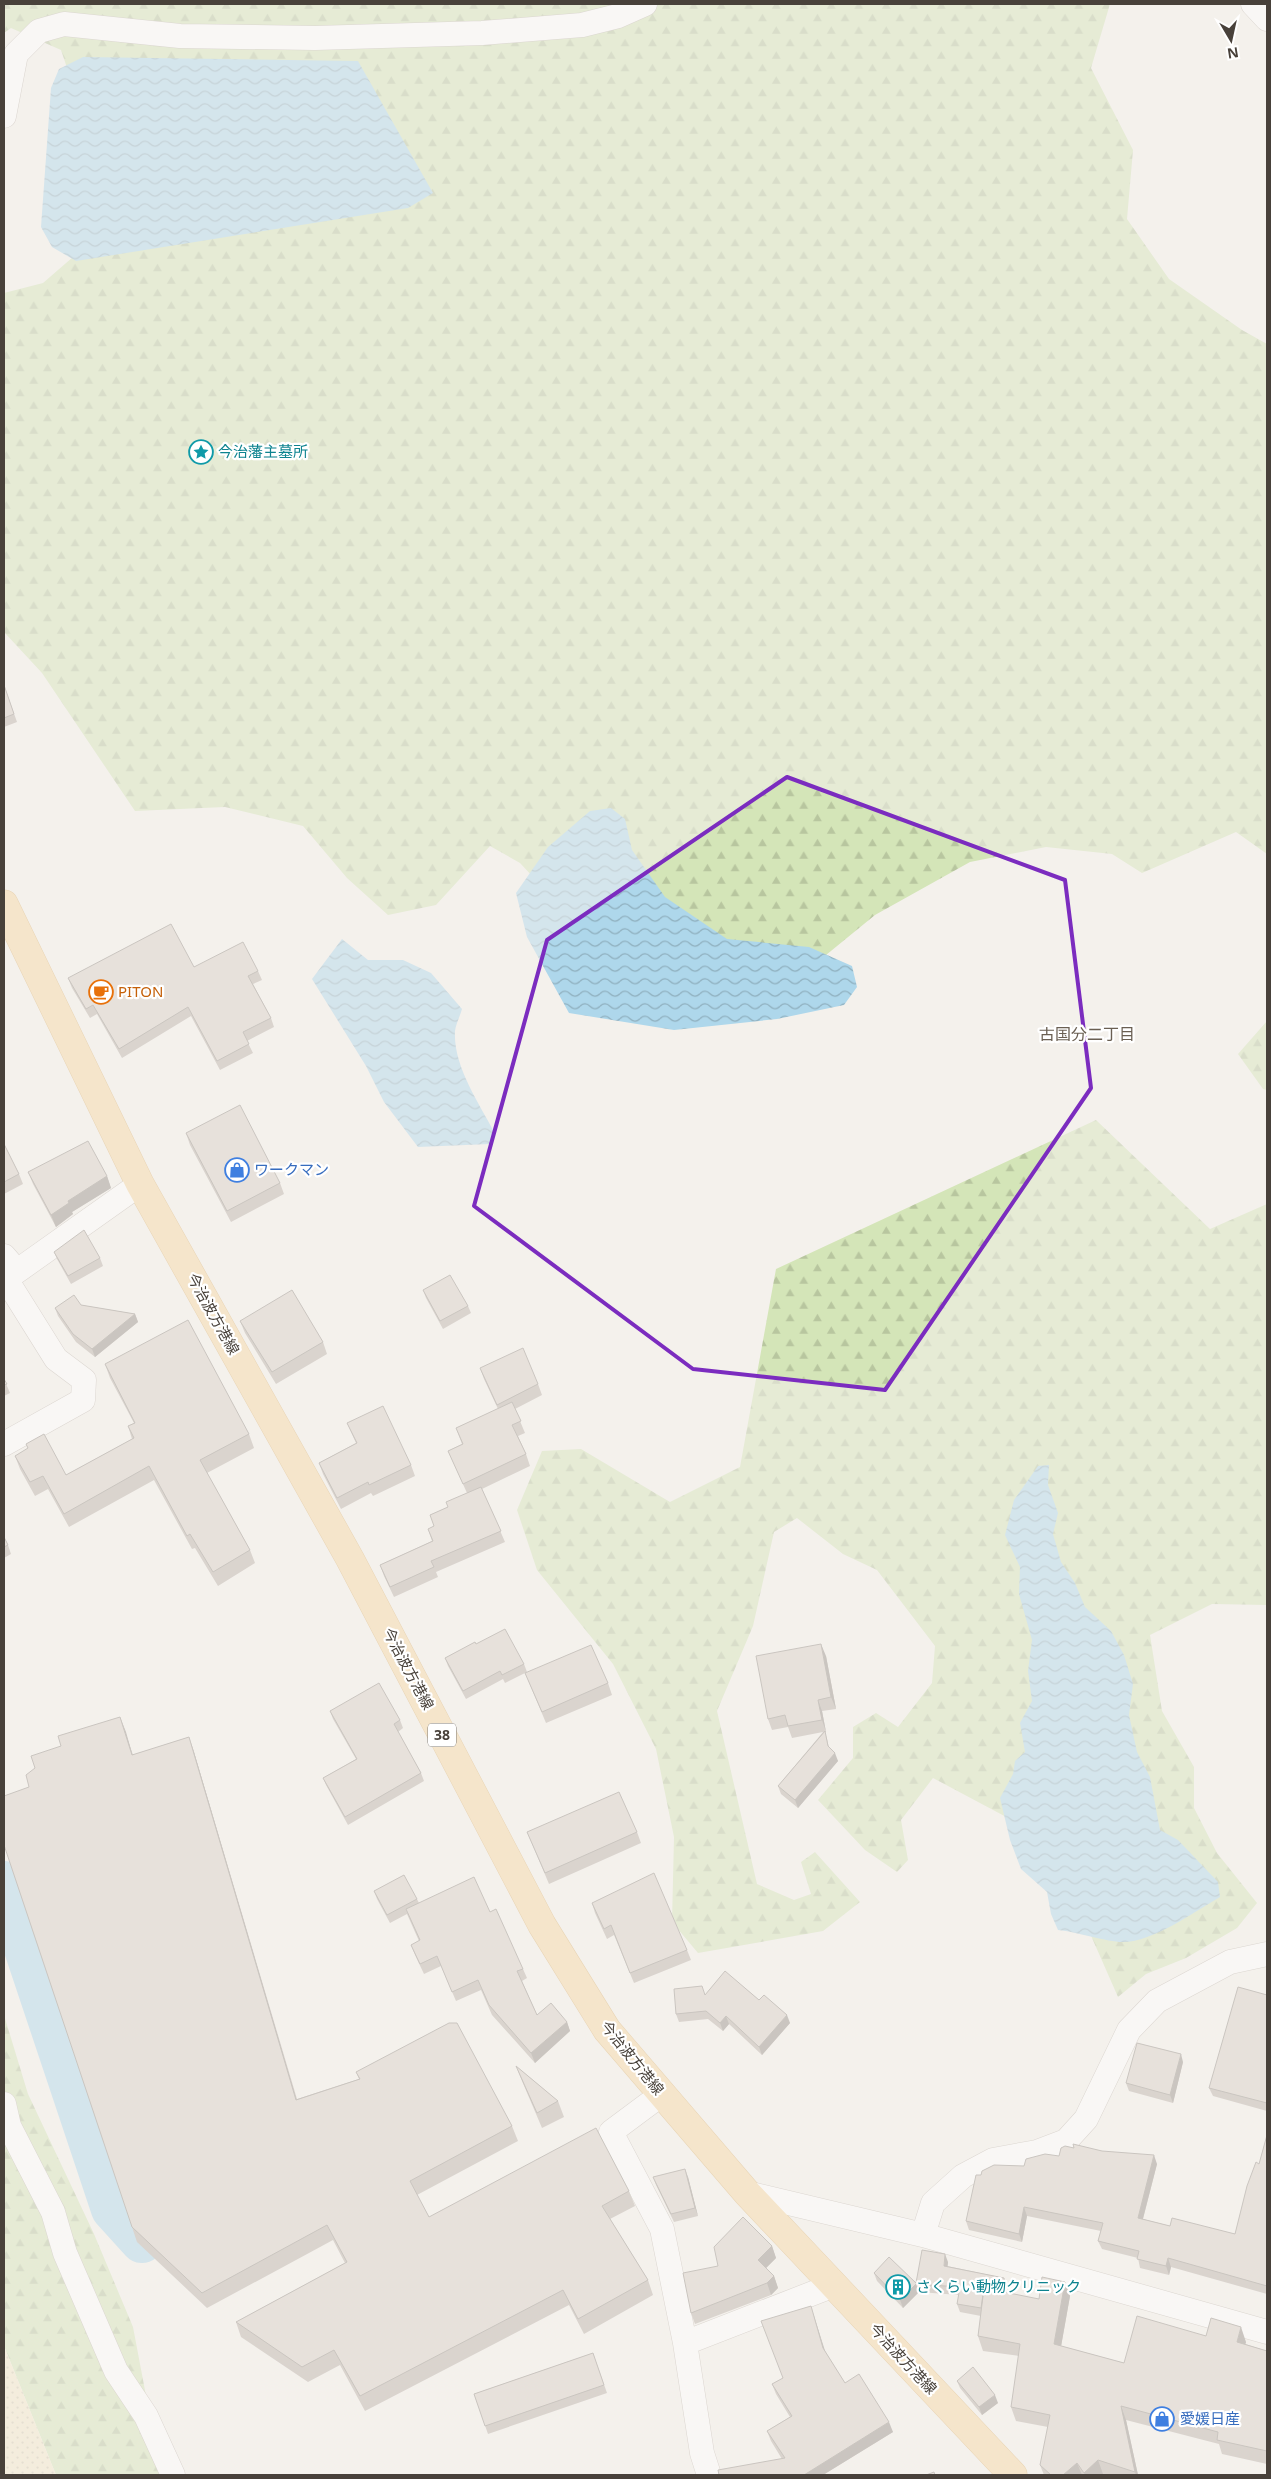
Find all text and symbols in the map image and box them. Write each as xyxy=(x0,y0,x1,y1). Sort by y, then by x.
north arrow xyxy=(1206,15,1256,65)
text: N xyxy=(1226,43,1240,64)
place icon: 今治藩主墓所 xyxy=(188,439,214,465)
place label: 今治藩主墓所 xyxy=(218,441,308,461)
cafe icon: PITON xyxy=(88,979,114,1005)
place label: PITON xyxy=(118,981,163,1001)
district label: 古国分二丁目 xyxy=(1039,1023,1135,1045)
shop icon: ワークマン xyxy=(224,1157,250,1183)
place label: ワークマン xyxy=(254,1159,329,1179)
street label: 今治波方港線 xyxy=(183,1269,244,1358)
street label: 今治波方港線 xyxy=(379,1624,439,1713)
road number: 38 xyxy=(428,1724,456,1746)
street label: 今治波方港線 xyxy=(597,2016,669,2099)
building icon: さくらい動物クリニック xyxy=(885,2274,911,2300)
place label: さくらい動物クリニック xyxy=(916,2276,1081,2296)
street label: 今治波方港線 xyxy=(866,2319,942,2398)
shop icon: 愛媛日産 xyxy=(1149,2406,1175,2432)
place label: 愛媛日産 xyxy=(1180,2408,1240,2428)

